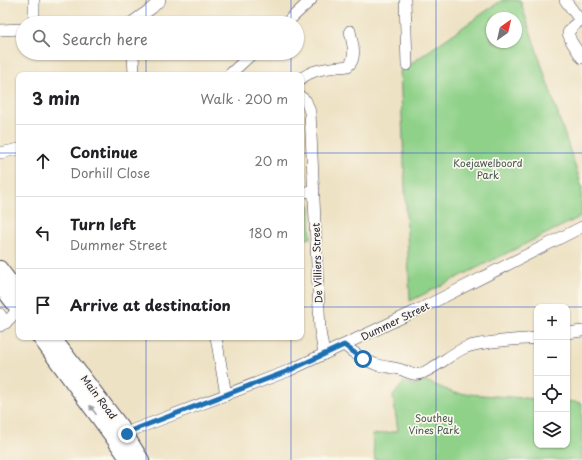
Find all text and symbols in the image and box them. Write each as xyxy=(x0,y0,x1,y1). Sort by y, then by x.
north arrow xyxy=(486,12,522,48)
search box xyxy=(16,16,304,60)
icon: search xyxy=(30,27,52,49)
text: Search here xyxy=(62,27,148,50)
text: 3 min xyxy=(32,85,80,111)
text: Walk · 200 m xyxy=(200,89,288,108)
text: Continue xyxy=(70,140,138,163)
icon: ahead xyxy=(32,150,54,172)
text: 20 m xyxy=(254,151,288,170)
park label: Koejawelboord Park xyxy=(453,155,523,182)
text: Dorhill Close xyxy=(70,163,150,182)
text: Turn left xyxy=(70,212,136,235)
icon: left xyxy=(32,222,54,244)
text: 180 m xyxy=(249,223,288,242)
street label: De Villiers Street xyxy=(308,223,325,303)
text: Dummer Street xyxy=(70,235,167,254)
text: Arrive at destination xyxy=(70,293,231,316)
icon: arrive xyxy=(32,294,54,316)
street label: Dummer Street xyxy=(358,297,432,344)
map controls xyxy=(534,304,570,448)
button: + xyxy=(534,304,570,340)
button: − xyxy=(534,340,570,376)
route start xyxy=(354,350,372,368)
street label: Main Road xyxy=(78,371,121,422)
button: locate xyxy=(534,376,570,412)
one-way arrow xyxy=(88,404,97,415)
park label: Southey Vines Park xyxy=(409,410,460,437)
button: layers xyxy=(534,412,570,448)
route end xyxy=(118,425,136,443)

